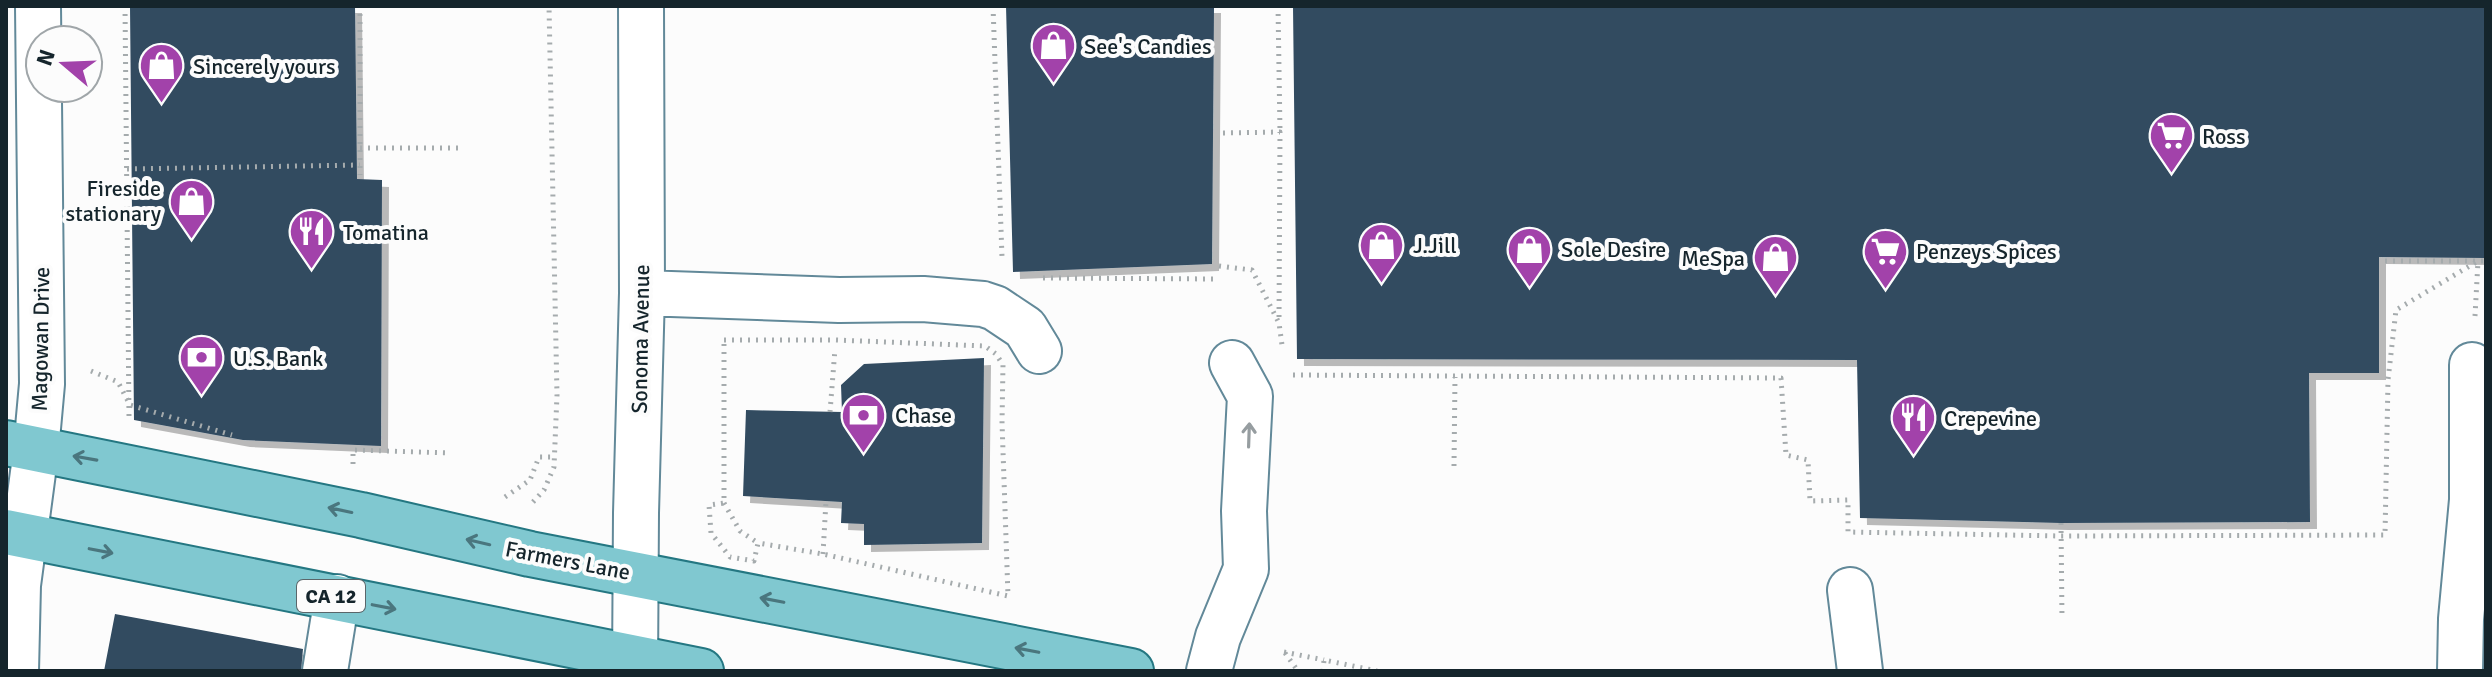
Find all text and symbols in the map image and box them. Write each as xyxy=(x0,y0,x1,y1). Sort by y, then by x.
shop icon: See's Candies xyxy=(1029,22,1077,85)
north arrow xyxy=(24,24,104,104)
place label: See's Candies xyxy=(1084,33,1212,60)
shop icon: Sincerely yours xyxy=(138,42,186,105)
text: N xyxy=(30,46,61,69)
place label: Sincerely yours xyxy=(193,53,336,80)
supermarket icon: Ross xyxy=(2147,112,2195,175)
place label: Ross xyxy=(2202,123,2246,150)
place label: Fireside stationary xyxy=(65,175,162,227)
shop icon: Fireside stationary xyxy=(168,177,216,240)
restaurant icon: Tomatina xyxy=(288,208,336,271)
place label: Tomatina xyxy=(343,219,429,246)
shop icon: J.Jill xyxy=(1358,221,1406,284)
shop icon: Sole Desire xyxy=(1506,225,1554,288)
supermarket icon: Penzeys Spices xyxy=(1861,227,1909,290)
place label: J.Jill xyxy=(1413,232,1457,259)
shop icon: MeSpa xyxy=(1752,234,1800,297)
place label: Sole Desire xyxy=(1561,236,1666,263)
place label: Penzeys Spices xyxy=(1916,238,2057,265)
place label: MeSpa xyxy=(1681,245,1745,272)
street label: Sonoma Avenue xyxy=(626,264,655,414)
street label: Magowan Drive xyxy=(26,267,55,412)
bank icon: U.S. Bank xyxy=(178,334,226,397)
place label: U.S. Bank xyxy=(233,345,323,372)
bank icon: Chase xyxy=(840,391,888,454)
restaurant icon: Crepevine xyxy=(1889,394,1937,457)
place label: Chase xyxy=(895,402,952,429)
place label: Crepevine xyxy=(1944,405,2037,432)
one-way arrow xyxy=(1241,422,1256,449)
one-way arrow xyxy=(73,450,98,465)
one-way arrow xyxy=(327,502,353,517)
one-way arrow xyxy=(466,534,492,549)
street label: Farmers Lane xyxy=(503,535,633,586)
one-way arrow xyxy=(88,545,114,560)
road number: CA 12 xyxy=(297,580,365,612)
one-way arrow xyxy=(760,592,785,607)
one-way arrow xyxy=(371,600,396,615)
one-way arrow xyxy=(1015,642,1041,657)

